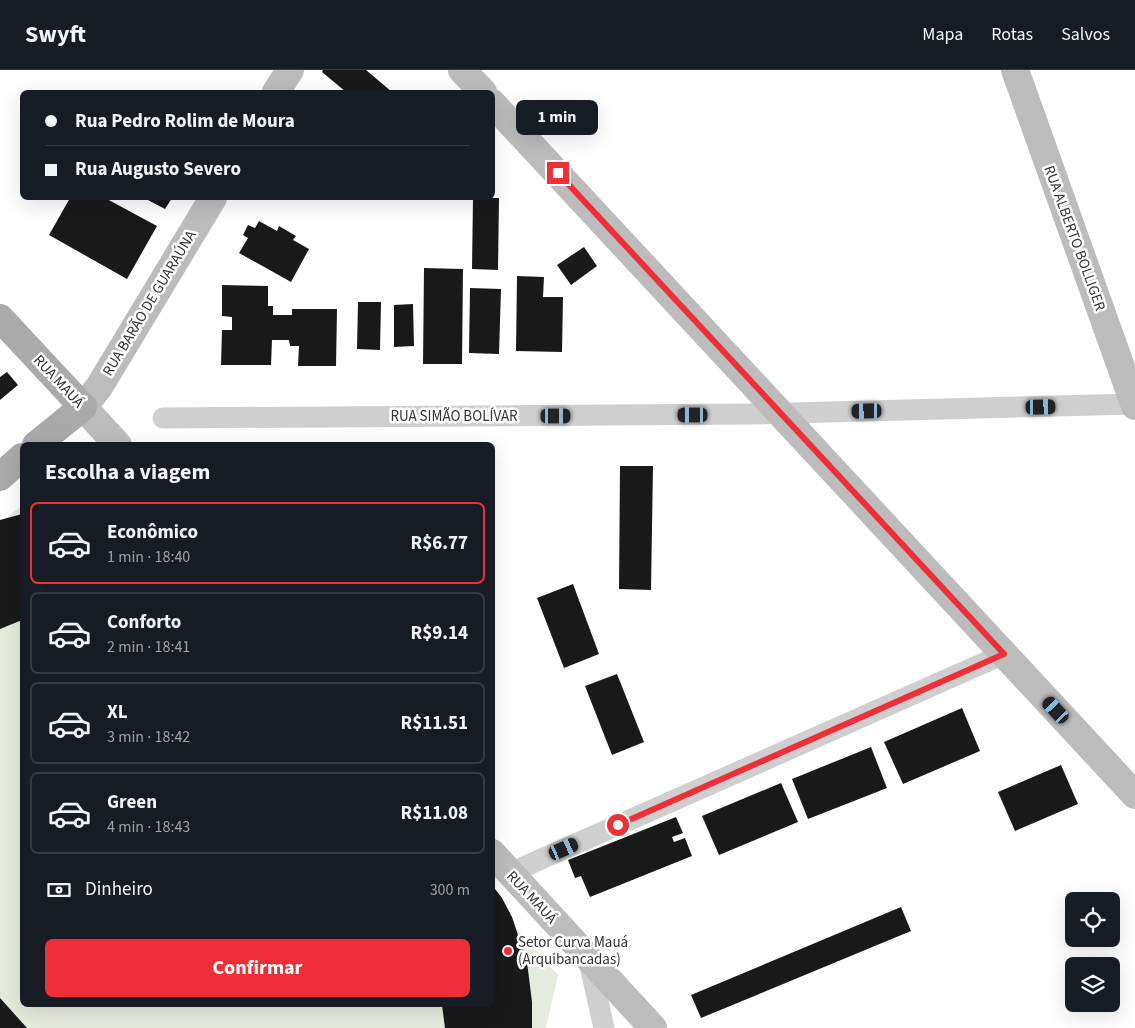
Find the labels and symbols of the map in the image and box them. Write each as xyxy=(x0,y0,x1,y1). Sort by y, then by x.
callout: 1 min xyxy=(517,101,599,136)
route end xyxy=(547,162,569,184)
street label: RUA ALBERTO BOLLIGER xyxy=(1038,163,1111,314)
street label: RUA BARÃO DE GUARAÚNA xyxy=(98,226,202,380)
street label: RUA MAUÁ xyxy=(29,350,89,413)
car xyxy=(1025,399,1056,415)
car xyxy=(851,403,882,419)
street label: RUA SIMÃO BOLÍVAR xyxy=(390,406,518,427)
car xyxy=(678,408,708,423)
car xyxy=(541,409,571,424)
car xyxy=(1040,694,1071,726)
route start xyxy=(607,814,629,836)
car xyxy=(547,836,580,862)
street label: RUA MAUÁ xyxy=(502,866,562,929)
place label: Setor Curva Mauá (Arquibancadas) xyxy=(518,932,628,970)
marker: Setor Curva Mauá (Arquibancadas) xyxy=(502,945,514,957)

